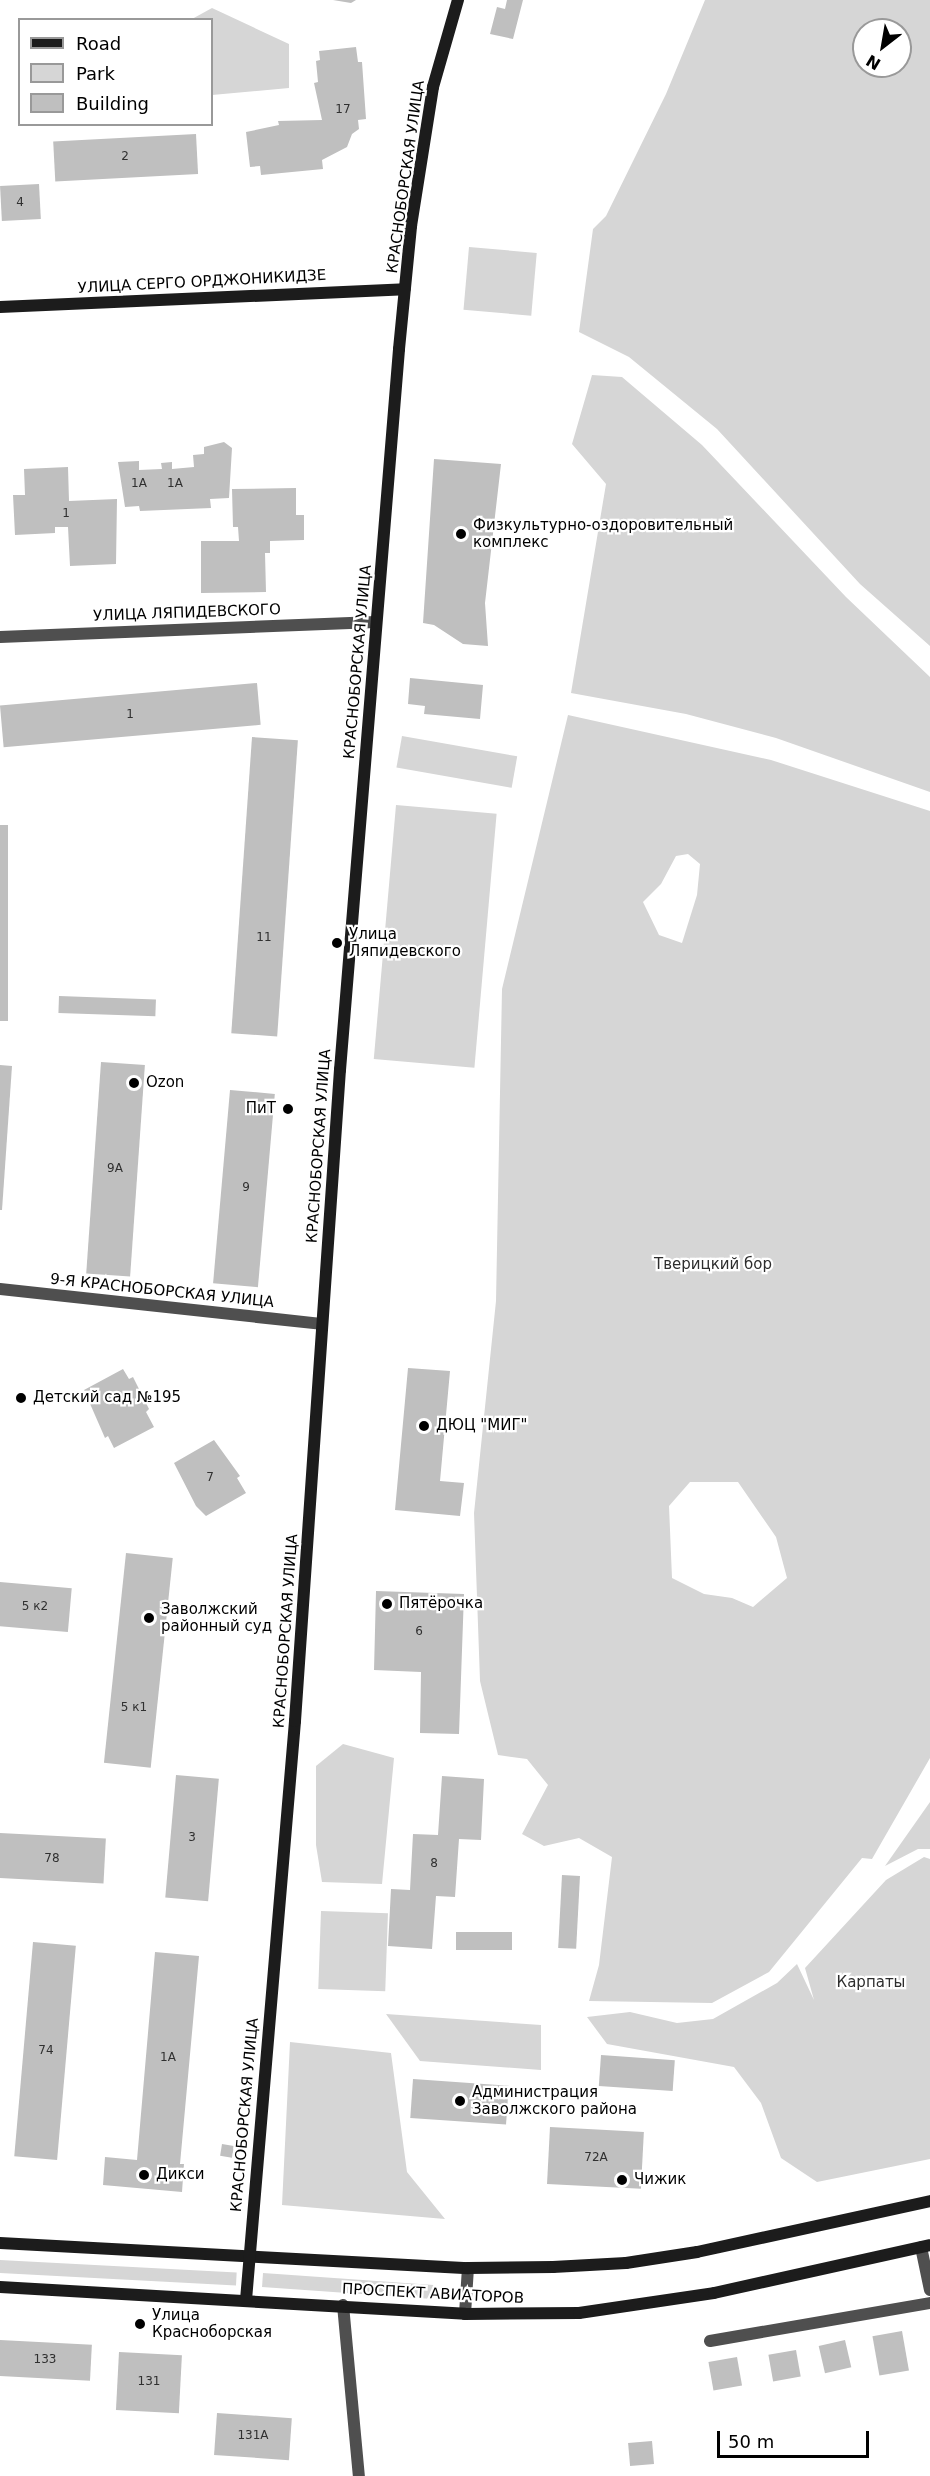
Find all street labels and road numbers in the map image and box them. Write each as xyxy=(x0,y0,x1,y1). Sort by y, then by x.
street label: КРАСНОБОРСКАЯ УЛИЦА xyxy=(384,79,428,275)
street label: УЛИЦА СЕРГО ОРДЖОНИКИДЗЕ xyxy=(77,267,327,297)
street label: КРАСНОБОРСКАЯ УЛИЦА xyxy=(341,564,375,760)
street label: УЛИЦА ЛЯПИДЕВСКОГО xyxy=(93,601,281,625)
street label: КРАСНОБОРСКАЯ УЛИЦА xyxy=(303,1048,335,1244)
street label: 9-Я КРАСНОБОРСКАЯ УЛИЦА xyxy=(49,1270,275,1312)
street label: КРАСНОБОРСКАЯ УЛИЦА xyxy=(270,1533,302,1729)
street label: КРАСНОБОРСКАЯ УЛИЦА xyxy=(228,2017,262,2213)
street label: ПРОСПЕКТ АВИАТОРОВ xyxy=(342,2280,524,2308)

